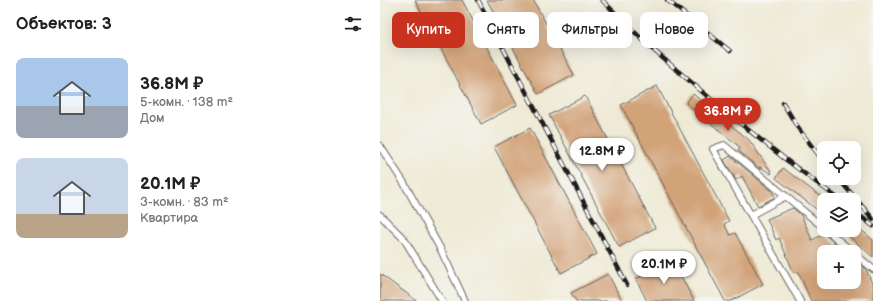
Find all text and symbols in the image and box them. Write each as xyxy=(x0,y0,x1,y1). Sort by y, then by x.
chip: Купить xyxy=(392,12,465,48)
chip: Снять xyxy=(473,12,539,48)
chip: Фильтры xyxy=(547,12,632,48)
chip: Новое xyxy=(640,12,708,48)
icon: filters xyxy=(342,13,364,35)
text: Объектов: 3 xyxy=(16,14,112,34)
icon: home xyxy=(48,74,96,122)
text: 36.8M ₽ xyxy=(140,74,203,94)
text: 5-комн. · 138 m² xyxy=(140,94,233,110)
pin: 36.8M ₽ xyxy=(691,98,765,132)
text: 36.8M ₽ xyxy=(704,103,752,119)
text: Дом xyxy=(140,110,165,126)
pin: 12.8M ₽ xyxy=(565,138,639,172)
map controls xyxy=(817,141,861,289)
button: locate xyxy=(817,141,861,185)
text: 12.8M ₽ xyxy=(579,143,625,159)
icon: home xyxy=(48,174,96,222)
text: 20.1M ₽ xyxy=(140,174,201,194)
button: layers xyxy=(817,193,861,237)
text: 3-комн. · 83 m² xyxy=(140,194,229,210)
text: Квартира xyxy=(140,210,198,226)
button: + xyxy=(817,245,861,289)
pin: 20.1M ₽ xyxy=(627,251,701,285)
text: 20.1M ₽ xyxy=(641,256,687,272)

